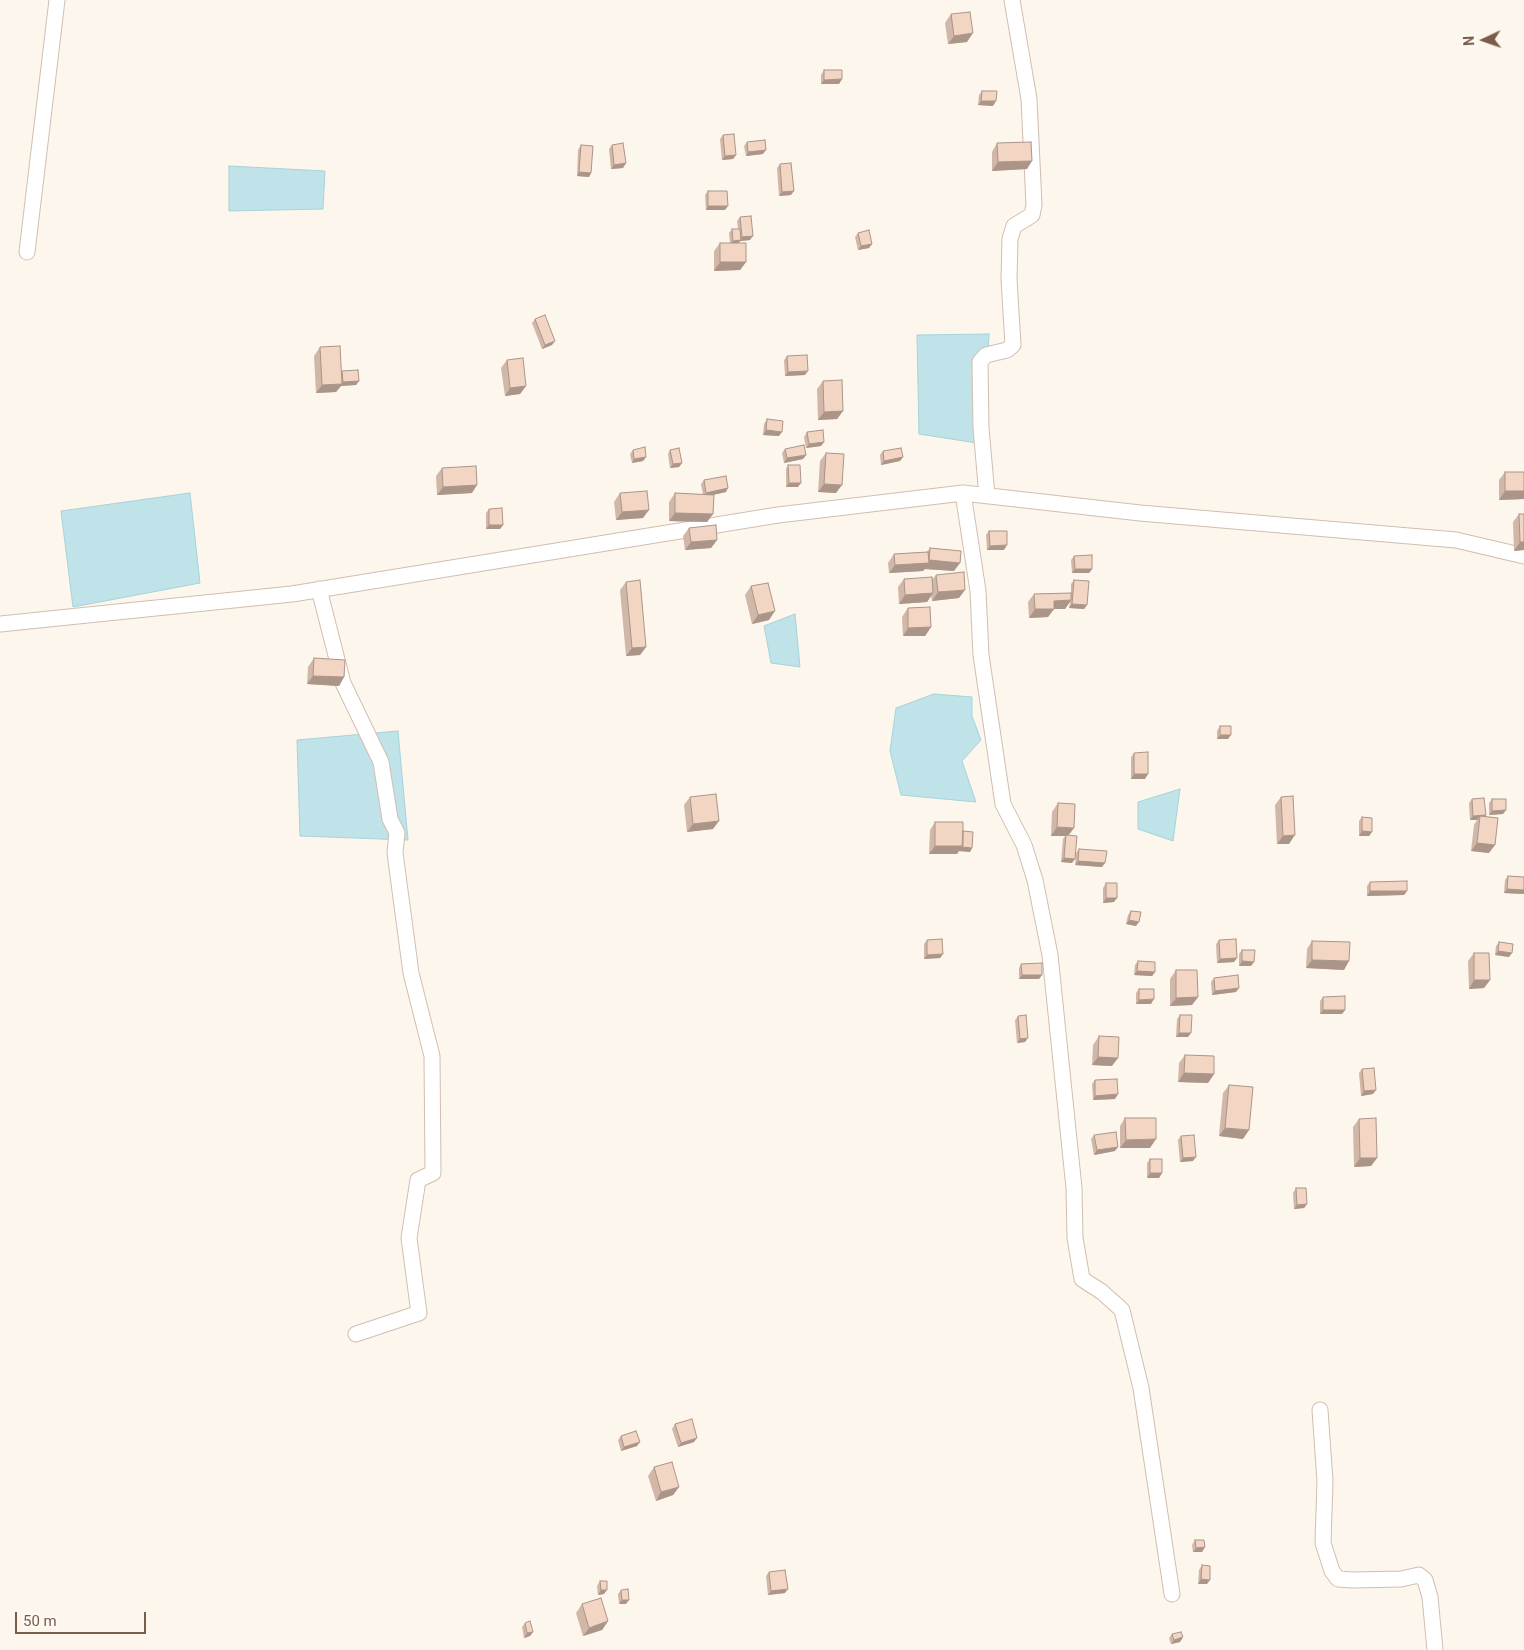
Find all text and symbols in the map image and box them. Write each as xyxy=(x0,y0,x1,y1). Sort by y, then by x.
north arrow xyxy=(1459,15,1509,65)
text: N xyxy=(1461,35,1477,46)
scale bar xyxy=(18,1602,149,1634)
text: 50 m xyxy=(23,1612,57,1630)

